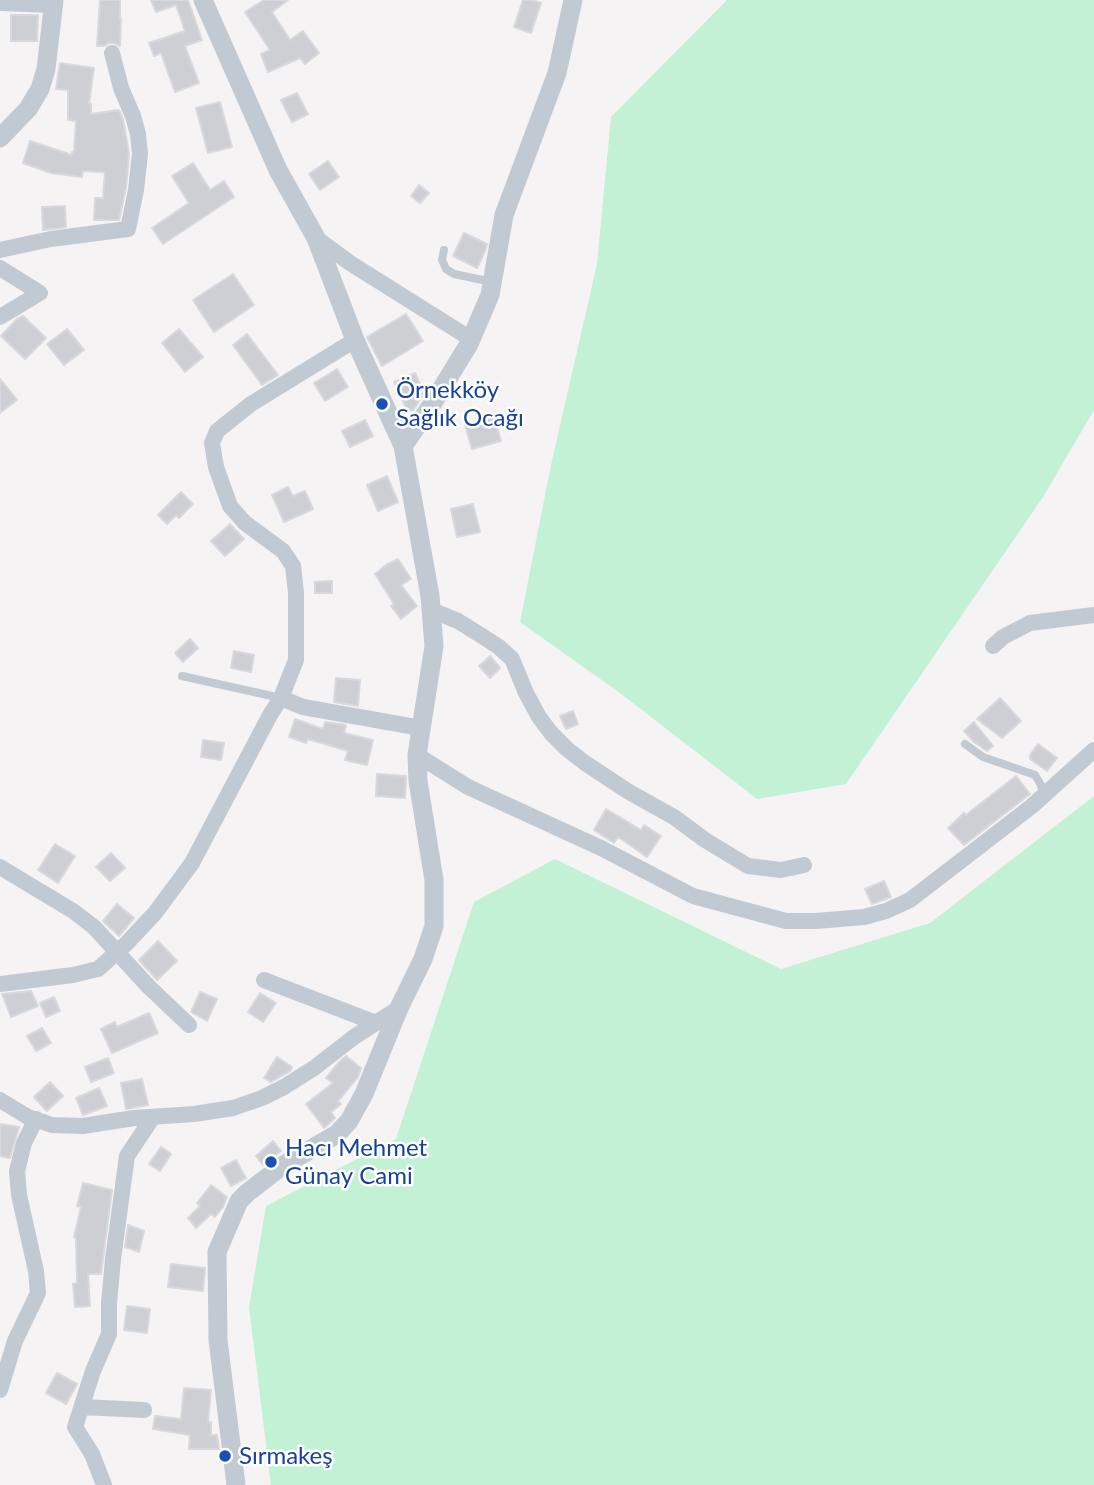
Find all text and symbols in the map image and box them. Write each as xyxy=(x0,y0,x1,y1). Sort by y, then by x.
place label: Örnekköy Sağlık Ocağı xyxy=(396,376,524,432)
marker: Örnekköy Sağlık Ocağı xyxy=(374,396,390,412)
place label: Hacı Mehmet Günay Cami xyxy=(285,1134,427,1190)
marker: Hacı Mehmet Günay Cami xyxy=(263,1154,279,1170)
place label: Sırmakeş xyxy=(239,1442,333,1470)
marker: Sırmakeş xyxy=(217,1448,233,1464)

